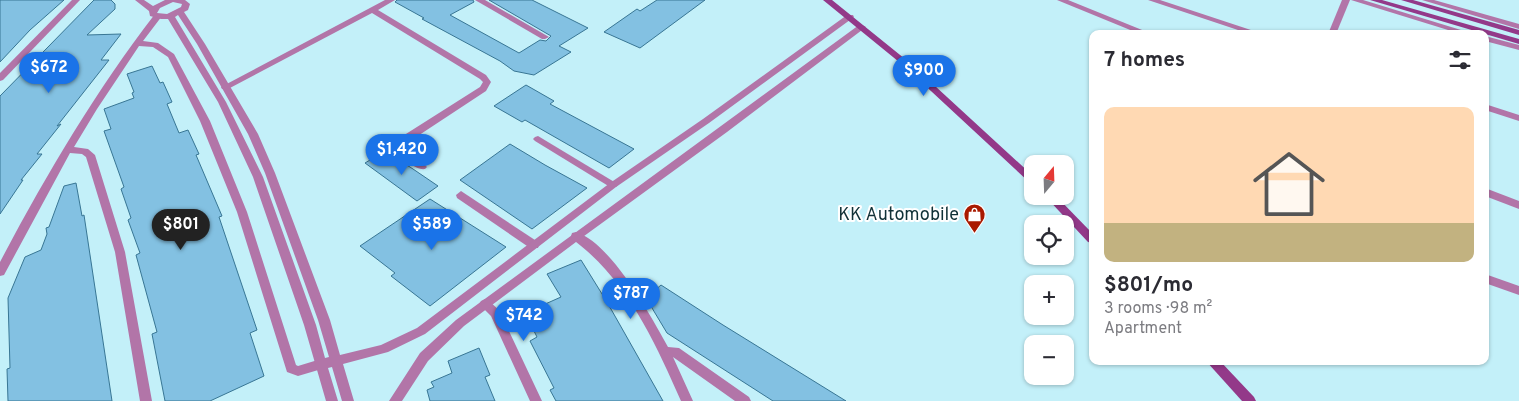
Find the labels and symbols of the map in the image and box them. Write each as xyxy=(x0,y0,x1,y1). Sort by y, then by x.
pin: $672 xyxy=(19,52,79,94)
pin: $900 xyxy=(894,54,954,97)
pin: $1,420 xyxy=(361,134,443,176)
north arrow xyxy=(1024,155,1074,205)
shop icon: KK Automobile xyxy=(963,202,987,233)
place label: KK Automobile xyxy=(838,204,959,227)
pin: $801 xyxy=(151,208,211,251)
pin: $589 xyxy=(402,208,462,251)
pin: $787 xyxy=(601,278,661,320)
pin: $742 xyxy=(494,300,554,342)

